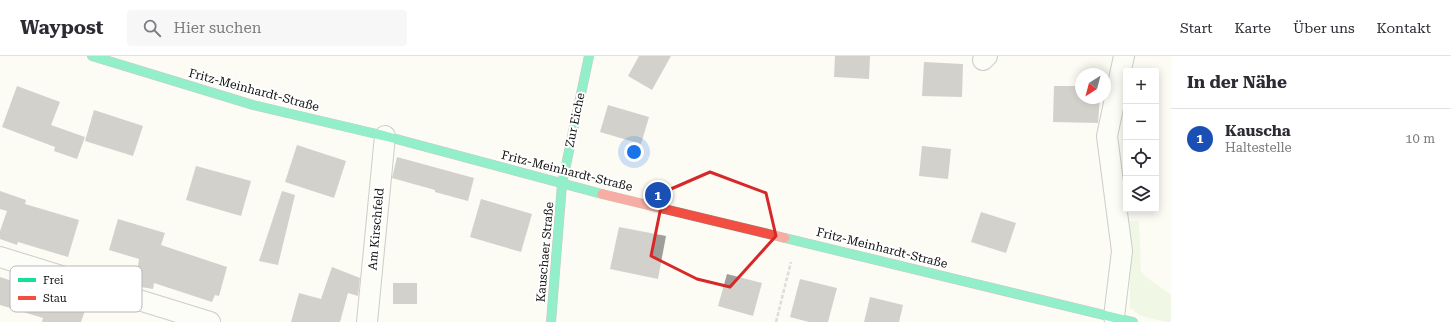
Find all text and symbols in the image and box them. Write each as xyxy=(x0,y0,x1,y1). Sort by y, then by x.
search box xyxy=(127,10,407,46)
text: Waypost xyxy=(20,16,103,39)
icon: search xyxy=(141,17,163,39)
text: Hier suchen xyxy=(173,19,261,37)
text: Start xyxy=(1180,20,1213,36)
text: Karte xyxy=(1235,20,1271,36)
text: Über uns xyxy=(1293,20,1355,36)
text: Kontakt xyxy=(1377,20,1431,36)
street label: Fritz-Meinhardt-Straße xyxy=(187,66,321,114)
north arrow xyxy=(1075,68,1111,104)
map controls xyxy=(1123,68,1159,212)
button: + xyxy=(1123,68,1159,104)
text: In der Nähe xyxy=(1187,72,1287,92)
street label: Zur Eiche xyxy=(562,91,588,149)
button: − xyxy=(1123,104,1159,140)
text: Kauscha xyxy=(1225,122,1291,140)
text: 1 xyxy=(1196,131,1204,146)
text: 10 m xyxy=(1405,131,1435,146)
button: locate xyxy=(1123,140,1159,176)
text: Haltestelle xyxy=(1225,140,1292,155)
your location xyxy=(624,142,644,162)
street label: Fritz-Meinhardt-Straße xyxy=(500,148,634,194)
button: layers xyxy=(1123,176,1159,212)
pin: 1 xyxy=(645,180,671,210)
street label: Am Kirschfeld xyxy=(365,187,387,271)
street label: Kauschaer Straße xyxy=(534,201,556,303)
street label: Fritz-Meinhardt-Straße xyxy=(815,225,949,271)
legend xyxy=(10,266,142,312)
text: Frei xyxy=(43,274,64,287)
text: Stau xyxy=(43,292,67,305)

